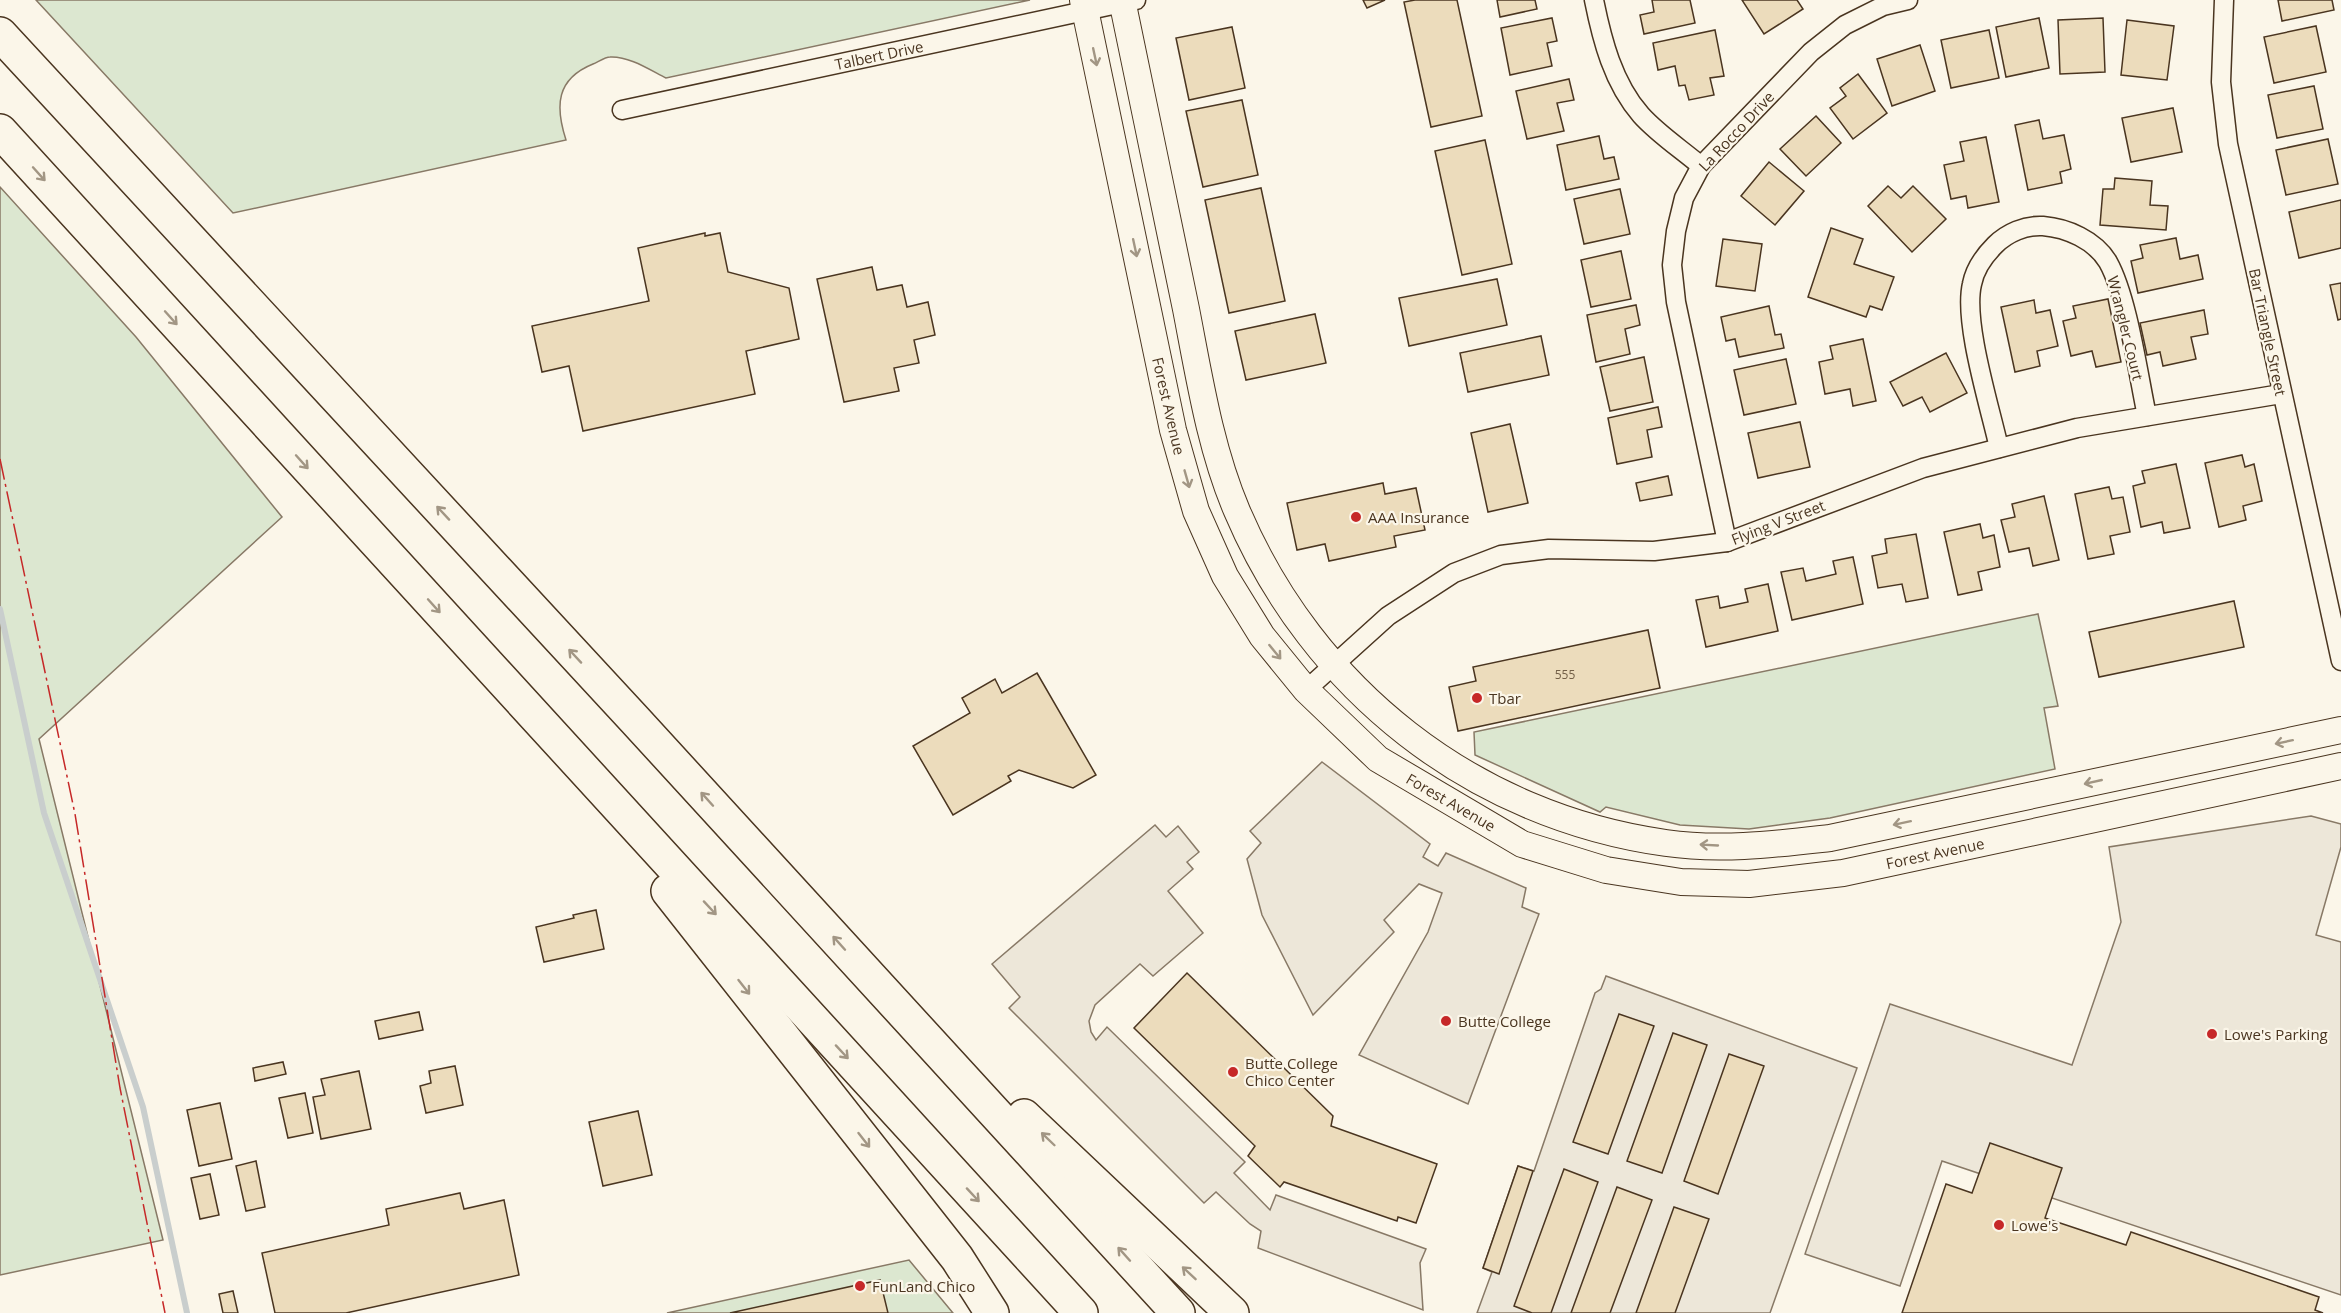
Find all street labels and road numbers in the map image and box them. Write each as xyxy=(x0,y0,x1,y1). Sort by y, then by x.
street label: Talbert Drive xyxy=(833,36,925,74)
street label: La Rocco Drive xyxy=(1694,87,1778,175)
street label: Bar Triangle Street xyxy=(2245,266,2291,398)
street label: Wrangler Court xyxy=(2103,274,2149,382)
street label: Forest Avenue xyxy=(1148,355,1190,457)
street label: Flying V Street xyxy=(1728,495,1828,549)
street label: Forest Avenue xyxy=(1403,768,1499,836)
street label: Forest Avenue xyxy=(1884,833,1986,873)

